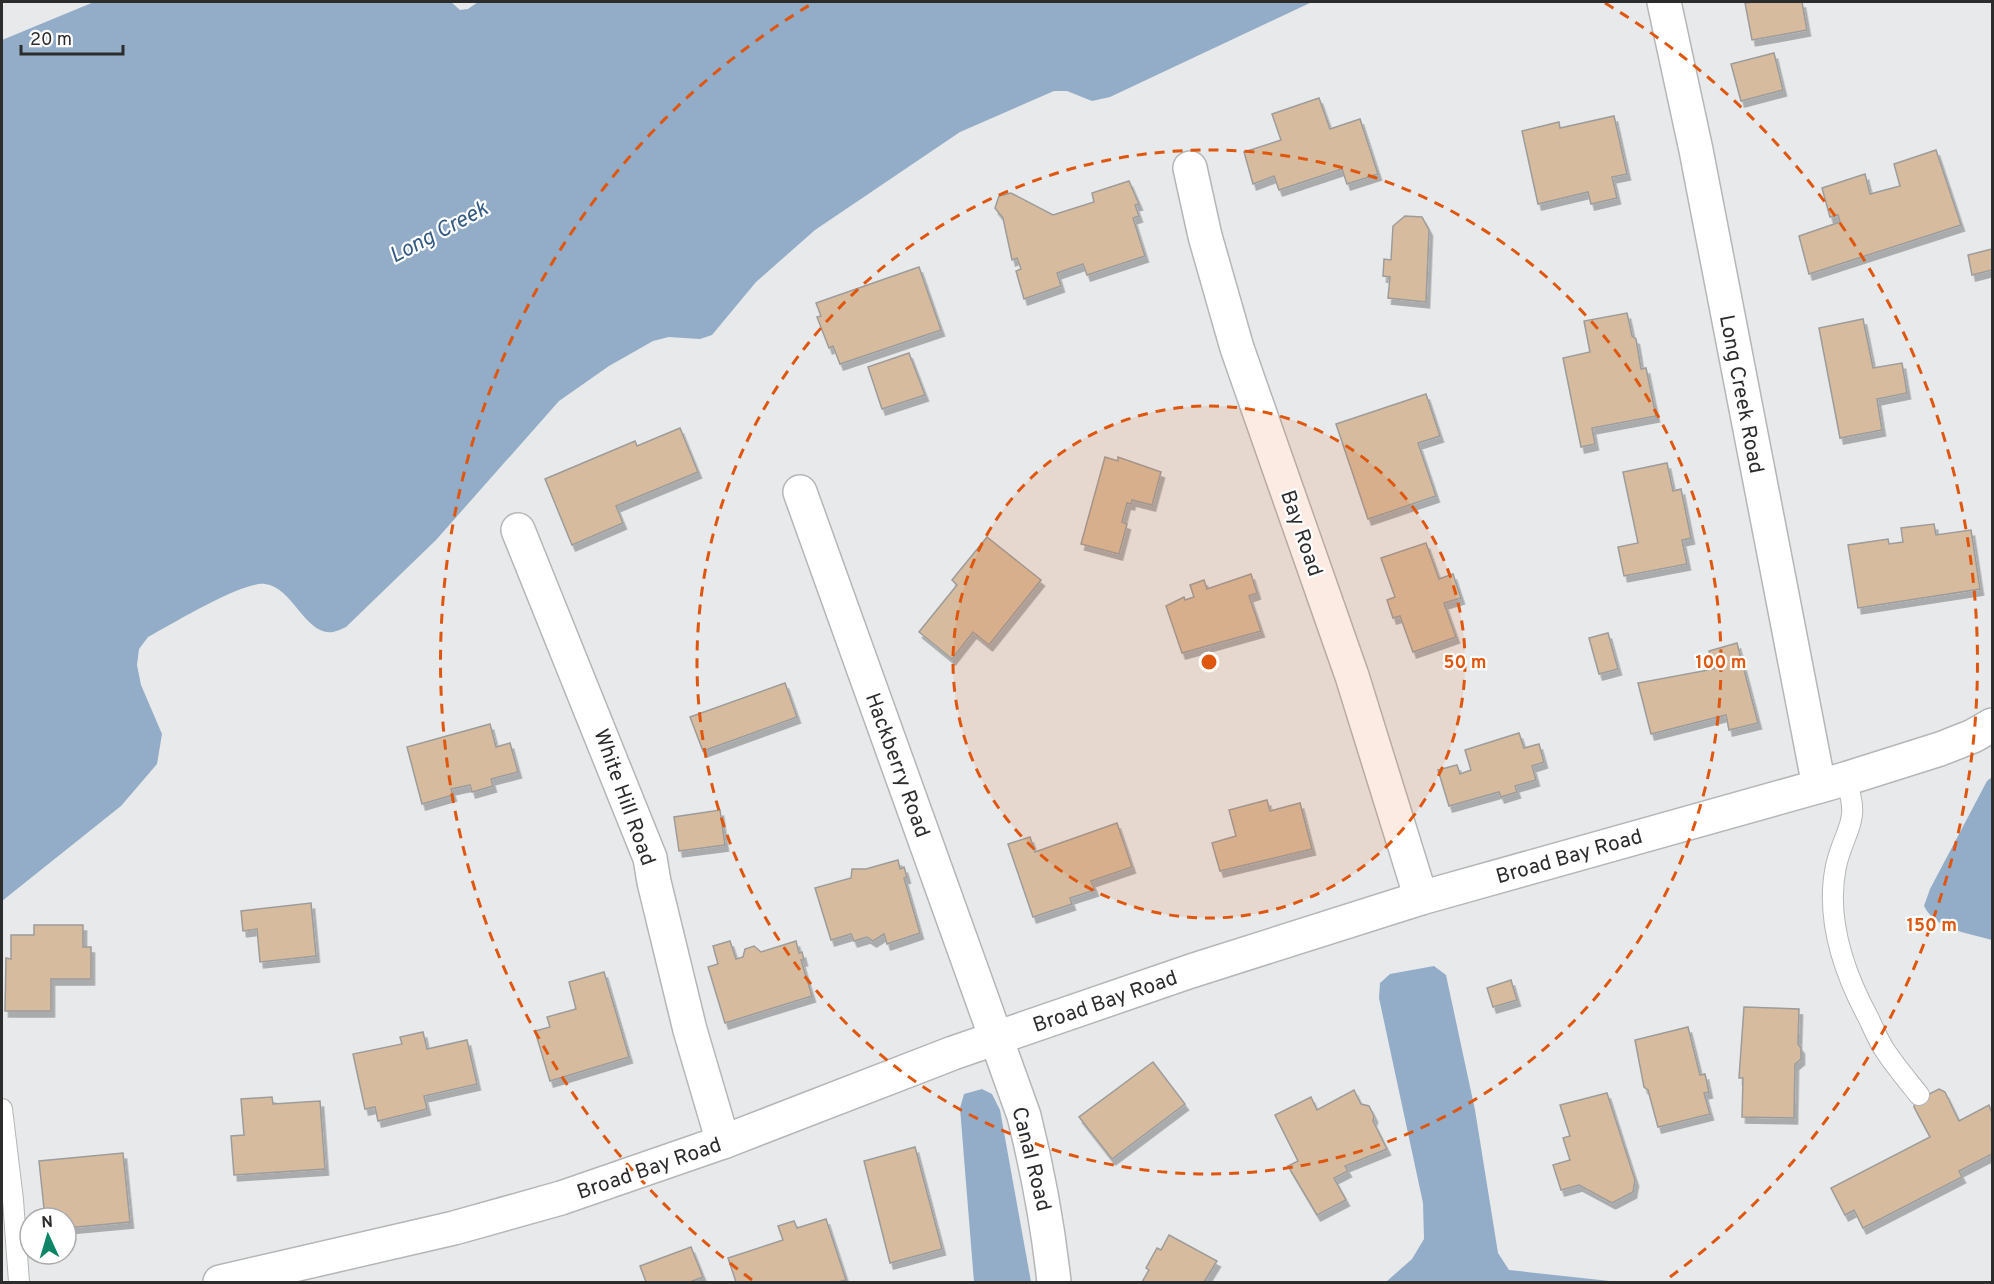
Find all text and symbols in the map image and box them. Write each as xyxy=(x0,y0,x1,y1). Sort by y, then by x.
scale bar xyxy=(21,18,123,56)
text: 20 m xyxy=(30,29,72,52)
water label: Long Creek xyxy=(385,196,494,270)
street label: Long Creek Road xyxy=(1712,313,1769,476)
street label: Bay Road xyxy=(1273,487,1328,580)
centre of rings xyxy=(1199,652,1219,672)
text: 50 m xyxy=(1443,652,1487,675)
text: 100 m xyxy=(1695,652,1747,675)
street label: Hackberry Road xyxy=(858,690,935,841)
street label: White Hill Road xyxy=(586,726,661,869)
street label: Broad Bay Road xyxy=(1493,824,1646,891)
text: 150 m xyxy=(1907,915,1957,938)
street label: Broad Bay Road xyxy=(1030,965,1181,1040)
street label: Canal Road xyxy=(1005,1104,1057,1215)
street label: Broad Bay Road xyxy=(574,1132,725,1207)
north arrow xyxy=(18,1206,78,1266)
text: N xyxy=(41,1213,54,1233)

